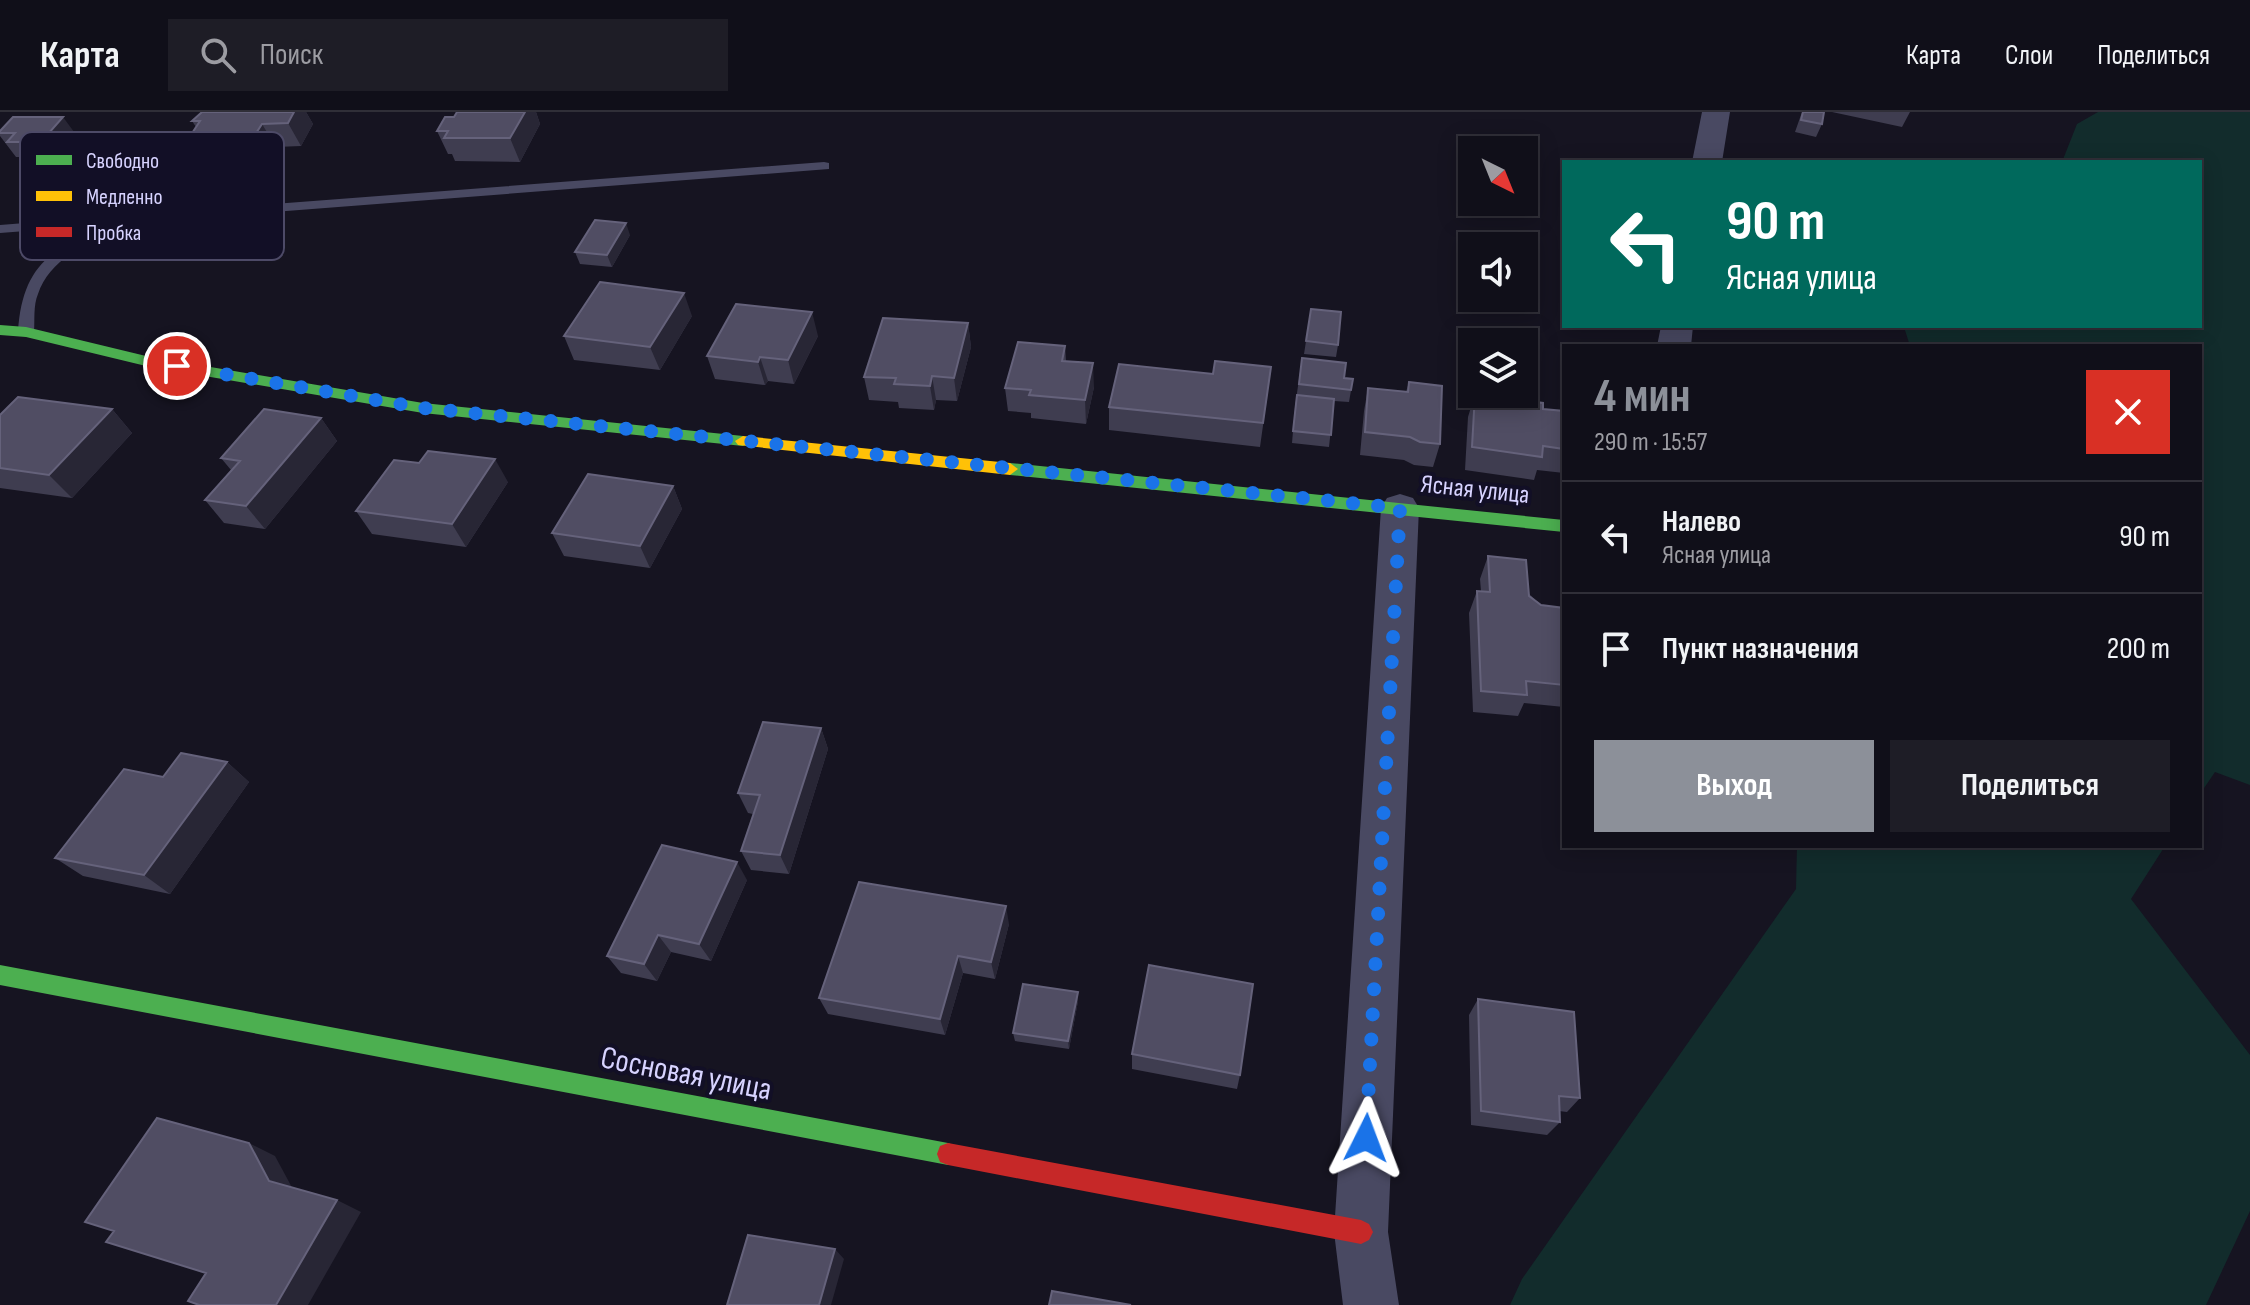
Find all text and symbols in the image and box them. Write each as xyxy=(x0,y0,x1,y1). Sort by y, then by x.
search box xyxy=(168,19,728,91)
text: Карта xyxy=(40,33,120,78)
icon: search xyxy=(196,33,240,77)
text: Поиск xyxy=(260,37,323,73)
text: Карта xyxy=(1906,39,1961,72)
text: Слои xyxy=(2005,39,2053,72)
text: Поделиться xyxy=(2097,39,2210,72)
legend xyxy=(20,132,284,260)
north arrow xyxy=(1458,136,1538,216)
map controls xyxy=(1458,136,1538,408)
text: Свободно xyxy=(86,148,159,175)
text: Медленно xyxy=(86,184,163,211)
text: 90 m xyxy=(1726,189,1825,256)
icon: left xyxy=(1594,192,1698,296)
text: Пробка xyxy=(86,220,141,247)
button: sound xyxy=(1458,232,1538,312)
text: Ясная улица xyxy=(1726,257,1877,300)
button: layers xyxy=(1458,328,1538,408)
pin xyxy=(143,332,211,400)
icon: arrive xyxy=(155,344,199,388)
text: 4 мин xyxy=(1594,368,1691,425)
button: close xyxy=(2086,370,2170,454)
text: 290 m · 15:57 xyxy=(1594,427,1707,458)
street label: Ясная улица xyxy=(1419,469,1531,511)
text: Налево xyxy=(1662,504,1741,540)
icon: left xyxy=(1594,515,1638,559)
text: 90 m xyxy=(2119,519,2170,555)
text: Ясная улица xyxy=(1662,540,1771,571)
icon: arrive xyxy=(1594,627,1638,671)
text: Пункт назначения xyxy=(1662,631,1859,667)
text: 200 m xyxy=(2107,631,2170,667)
button: Выход xyxy=(1594,740,1874,832)
button: Поделиться xyxy=(1890,740,2170,832)
street label: Сосновая улица xyxy=(597,1038,775,1110)
position arrow xyxy=(1324,1096,1408,1180)

